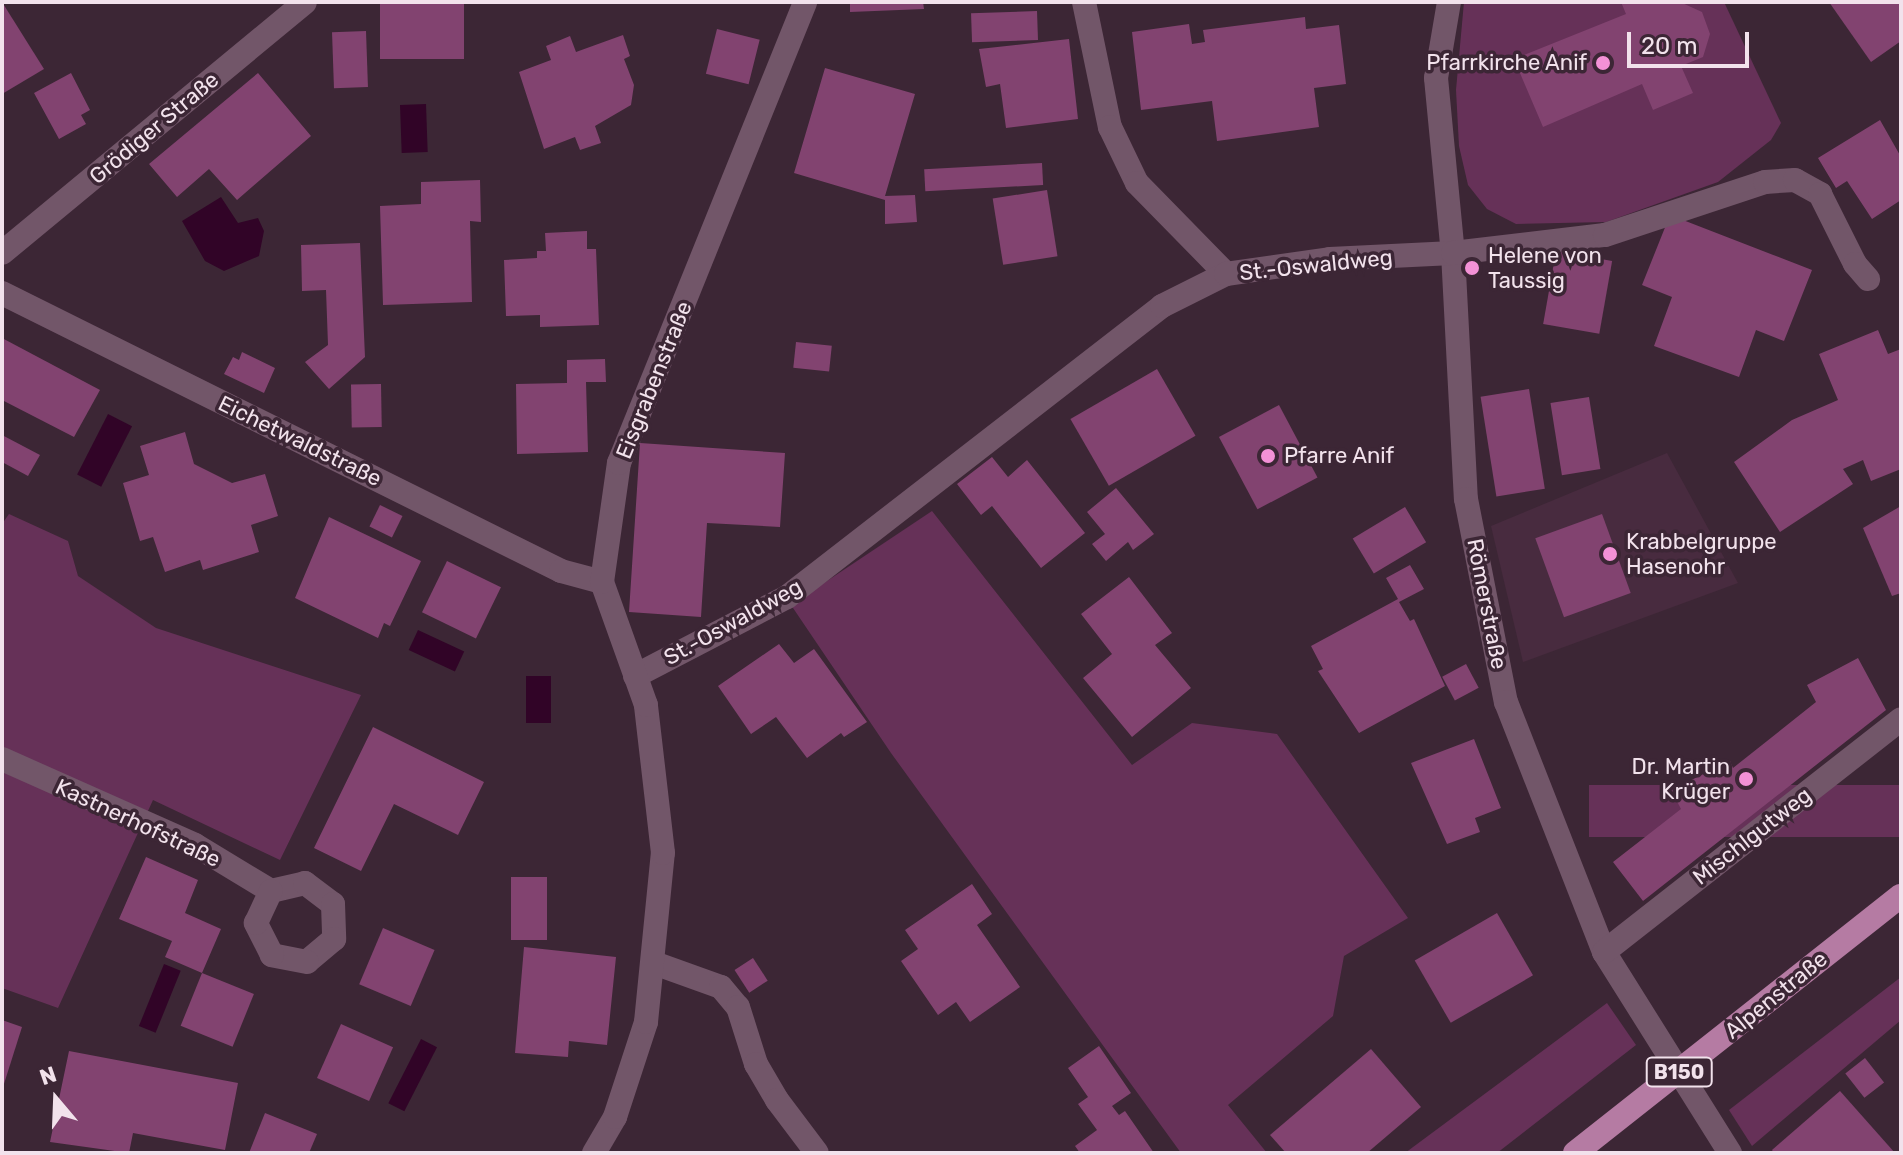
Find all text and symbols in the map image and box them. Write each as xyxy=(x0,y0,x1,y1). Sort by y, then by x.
scale bar xyxy=(1631,16,1753,66)
text: 20 m xyxy=(1641,32,1698,60)
place label: Pfarrkirche Anif xyxy=(1426,50,1587,76)
marker: Pfarrkirche Anif xyxy=(1594,54,1612,72)
street label: Grödiger Straße xyxy=(84,66,224,190)
place label: Helene von Taussig xyxy=(1488,242,1602,294)
street label: St.-Oswaldweg xyxy=(1238,244,1394,286)
marker: Helene von Taussig xyxy=(1463,259,1481,277)
street label: Eisgrabenstraße xyxy=(610,297,698,463)
street label: Eichetwaldstraße xyxy=(214,390,386,492)
place label: Pfarre Anif xyxy=(1284,443,1395,469)
marker: Pfarre Anif xyxy=(1259,447,1277,465)
place label: Krabbelgruppe Hasenohr xyxy=(1626,528,1777,580)
street label: Römerstraße xyxy=(1461,536,1513,672)
marker: Krabbelgruppe Hasenohr xyxy=(1601,545,1619,563)
street label: St.-Oswaldweg xyxy=(659,573,807,671)
place label: Dr. Martin Krüger xyxy=(1632,753,1730,804)
marker: Dr. Martin Krüger xyxy=(1737,770,1755,788)
street label: Kastnerhofstraße xyxy=(51,773,225,873)
street label: Mischlgutweg xyxy=(1688,782,1816,890)
street label: Alpenstraße xyxy=(1719,946,1833,1044)
road number: B150 xyxy=(1645,1056,1713,1088)
north arrow xyxy=(16,1059,96,1139)
text: N xyxy=(36,1060,60,1091)

